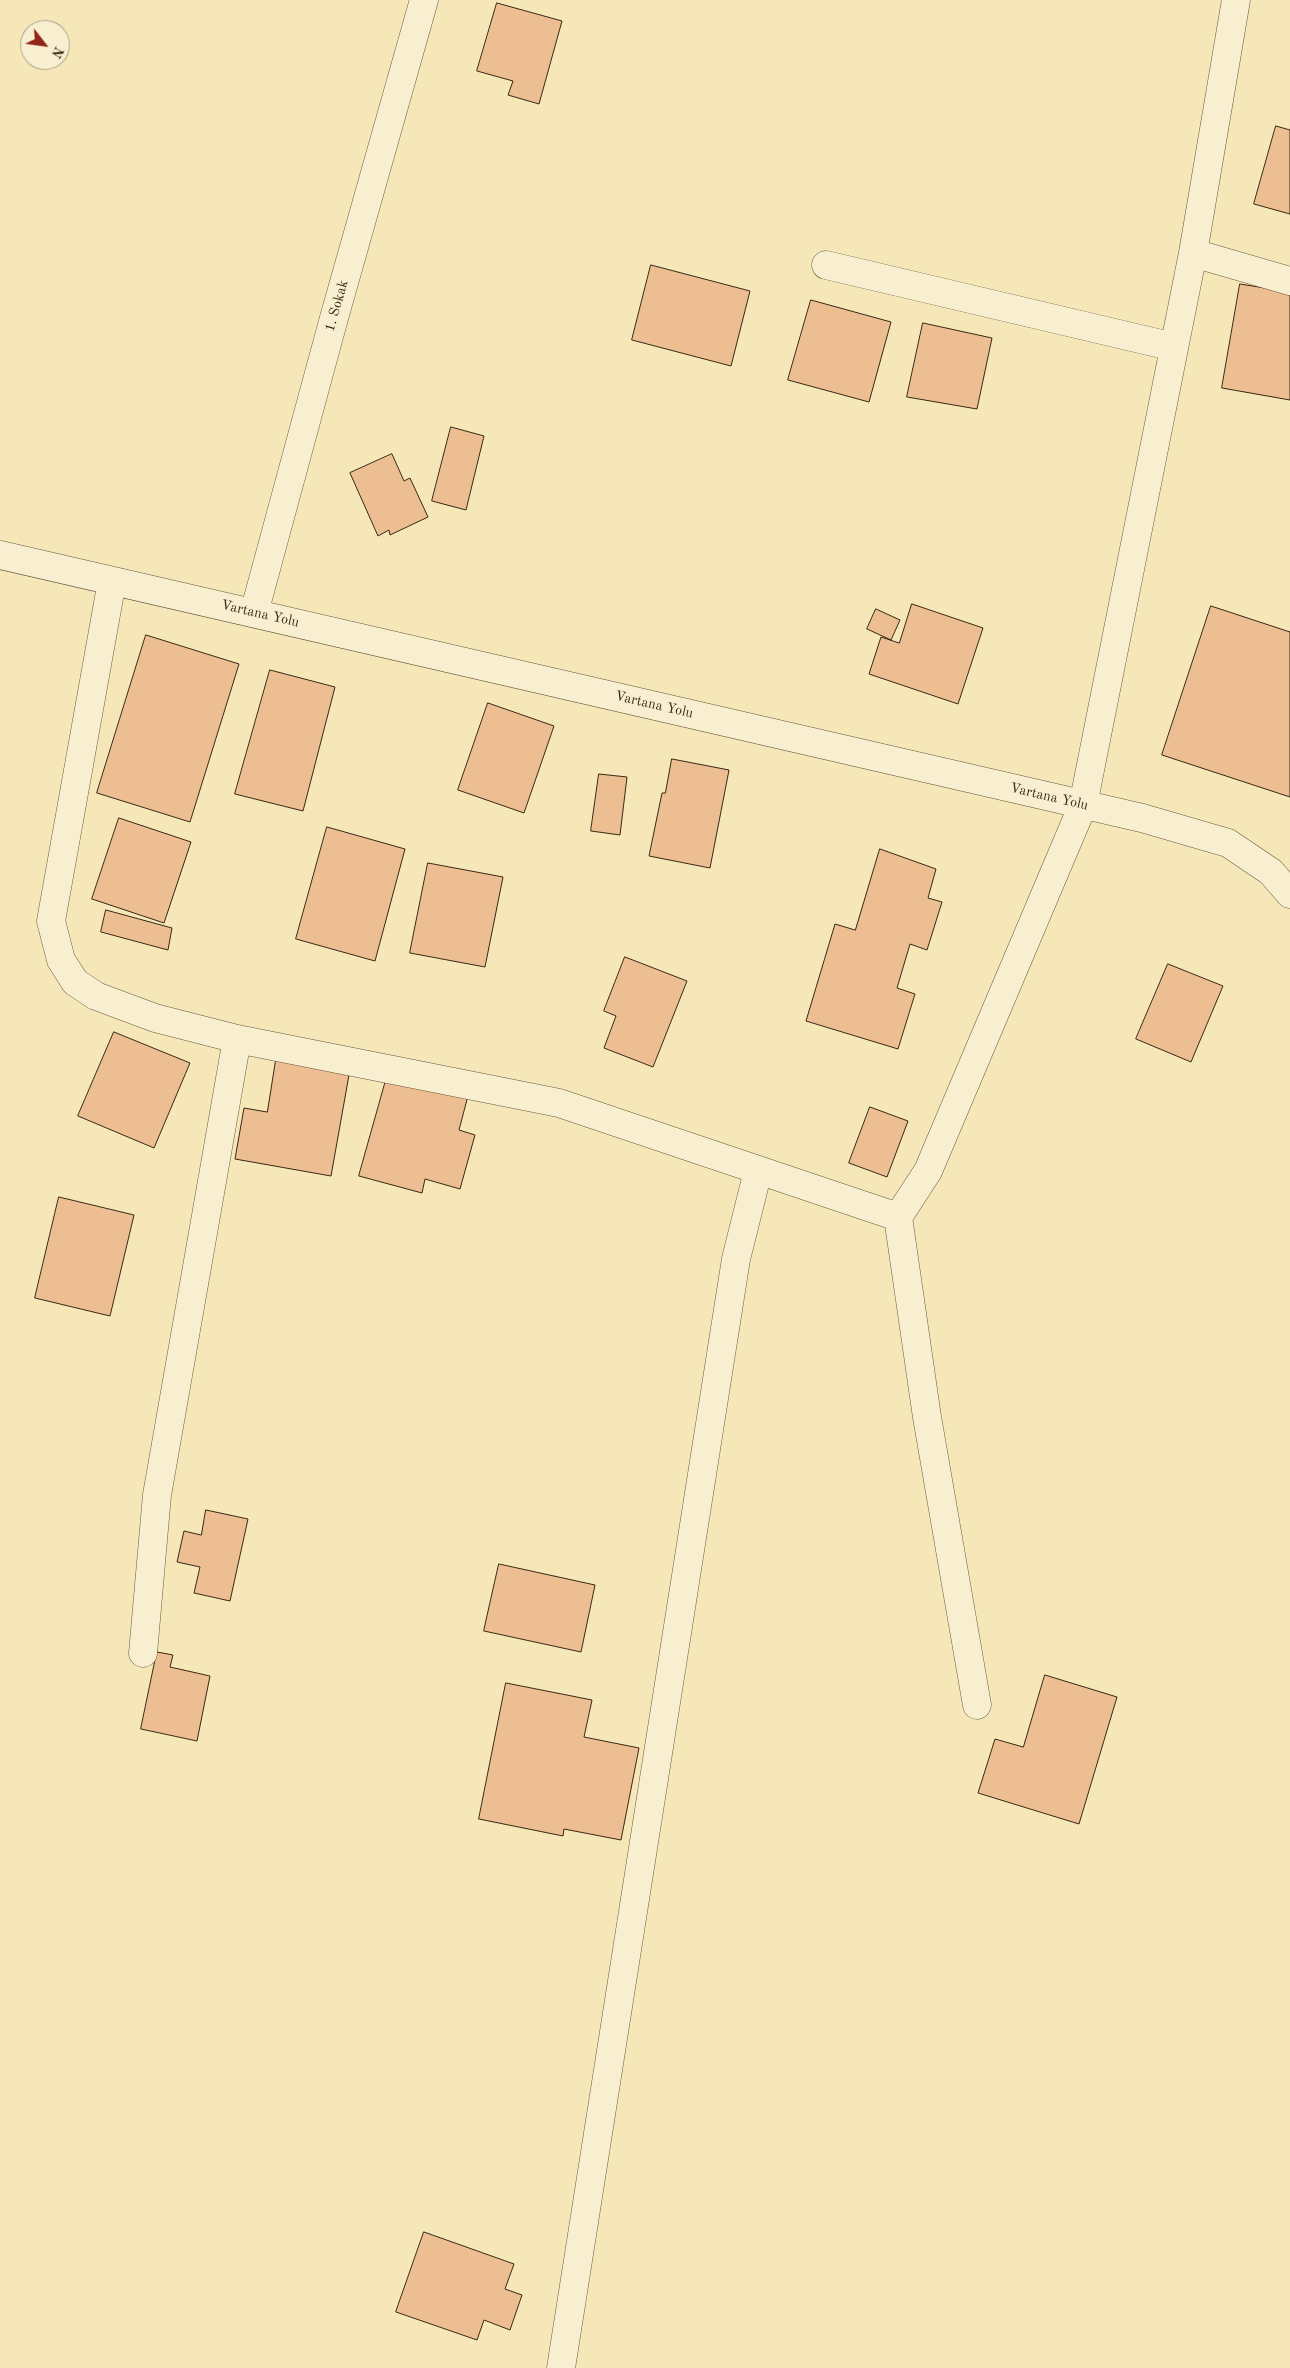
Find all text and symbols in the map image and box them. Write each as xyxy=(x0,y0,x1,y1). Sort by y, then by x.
north arrow xyxy=(20,20,70,70)
text: N xyxy=(48,44,66,60)
street label: 1. Sokak xyxy=(322,278,352,334)
street label: Vartana Yolu xyxy=(219,597,301,631)
street label: Vartana Yolu xyxy=(613,688,695,722)
street label: Vartana Yolu xyxy=(1008,780,1090,814)

